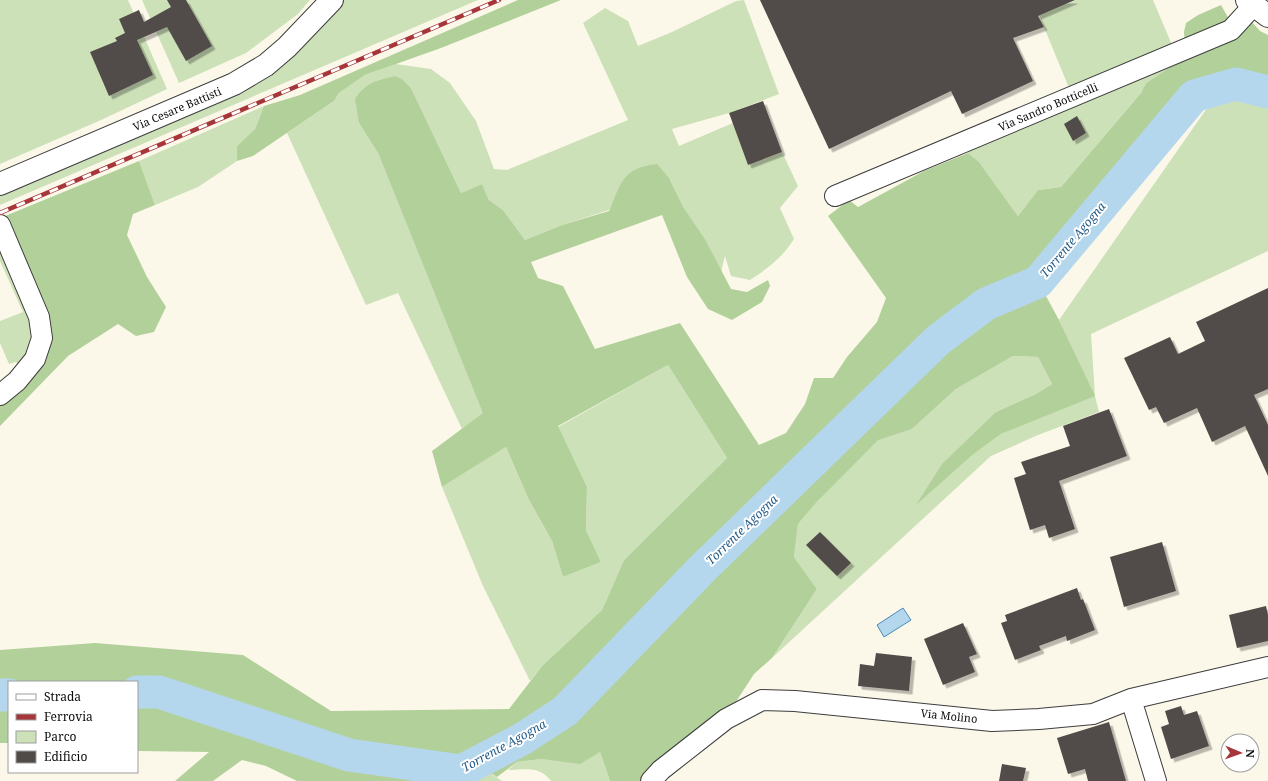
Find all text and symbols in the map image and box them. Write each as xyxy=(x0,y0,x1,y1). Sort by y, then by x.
street label: Via Sandro Botticelli xyxy=(996,79,1100,134)
street label: Via Cesare Battisti xyxy=(130,83,224,134)
water label: Torrente Agogna xyxy=(1036,198,1109,281)
water label: Torrente Agogna xyxy=(702,491,781,568)
legend xyxy=(8,681,138,773)
text: Strada xyxy=(44,688,81,705)
street label: Via Molino xyxy=(920,705,978,726)
text: Ferrovia xyxy=(44,708,93,725)
water label: Torrente Agogna xyxy=(459,715,549,776)
text: Parco xyxy=(44,728,77,745)
north arrow xyxy=(1220,733,1260,773)
text: Edificio xyxy=(44,748,87,765)
text: N xyxy=(1243,749,1258,758)

